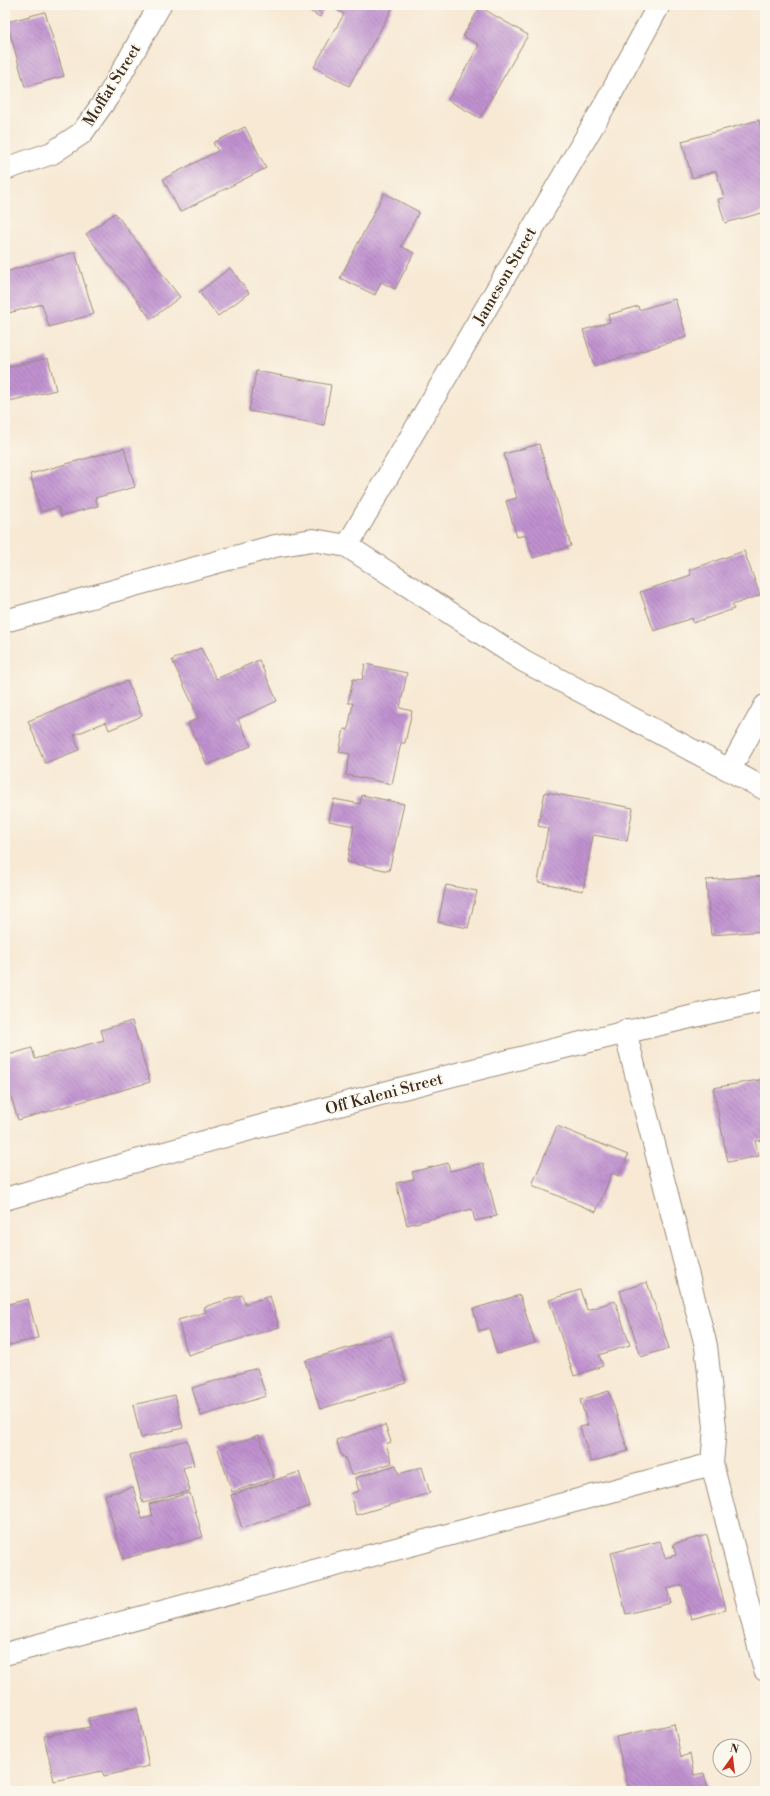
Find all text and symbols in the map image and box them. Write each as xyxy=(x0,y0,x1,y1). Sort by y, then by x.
street label: Moffat Street xyxy=(79,40,145,130)
street label: Jameson Street xyxy=(469,223,541,329)
street label: Off Kaleni Street xyxy=(323,1069,445,1119)
north arrow xyxy=(712,1738,752,1778)
text: N xyxy=(728,1741,740,1757)

